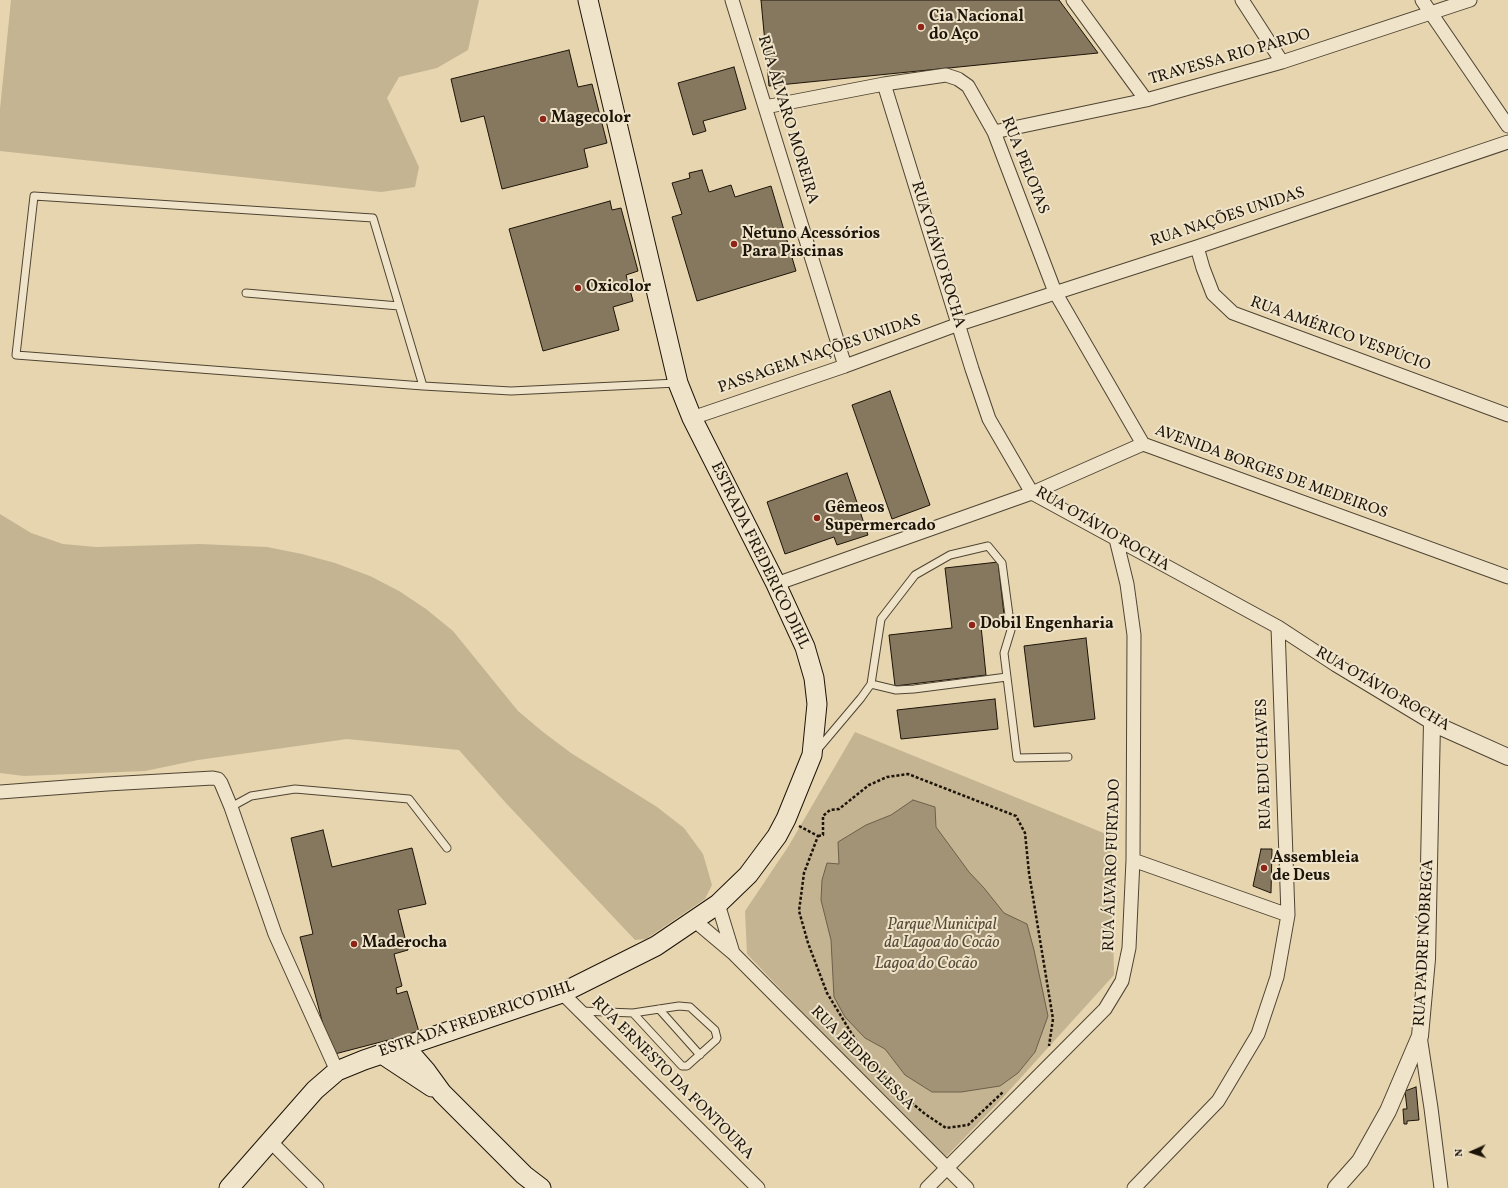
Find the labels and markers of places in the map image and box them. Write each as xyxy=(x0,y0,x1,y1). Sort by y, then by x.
place label: Cia Nacional do Aço xyxy=(929,8,1024,46)
marker: Cia Nacional do Aço xyxy=(916,22,926,32)
place label: Magecolor xyxy=(551,109,631,129)
marker: Magecolor xyxy=(538,114,548,124)
place label: Netuno Acessórios Para Piscinas xyxy=(742,225,880,263)
marker: Netuno Acessórios Para Piscinas xyxy=(729,239,739,249)
place label: Oxicolor xyxy=(586,278,651,298)
marker: Oxicolor xyxy=(573,283,583,293)
place label: Gêmeos Supermercado xyxy=(825,499,936,537)
marker: Gêmeos Supermercado xyxy=(812,513,822,523)
place label: Dobil Engenharia xyxy=(980,615,1114,635)
marker: Dobil Engenharia xyxy=(967,620,977,630)
place label: Assembleia de Deus xyxy=(1272,849,1359,887)
marker: Assembleia de Deus xyxy=(1259,863,1269,873)
place label: Maderocha xyxy=(362,934,447,954)
marker: Maderocha xyxy=(349,939,359,949)

